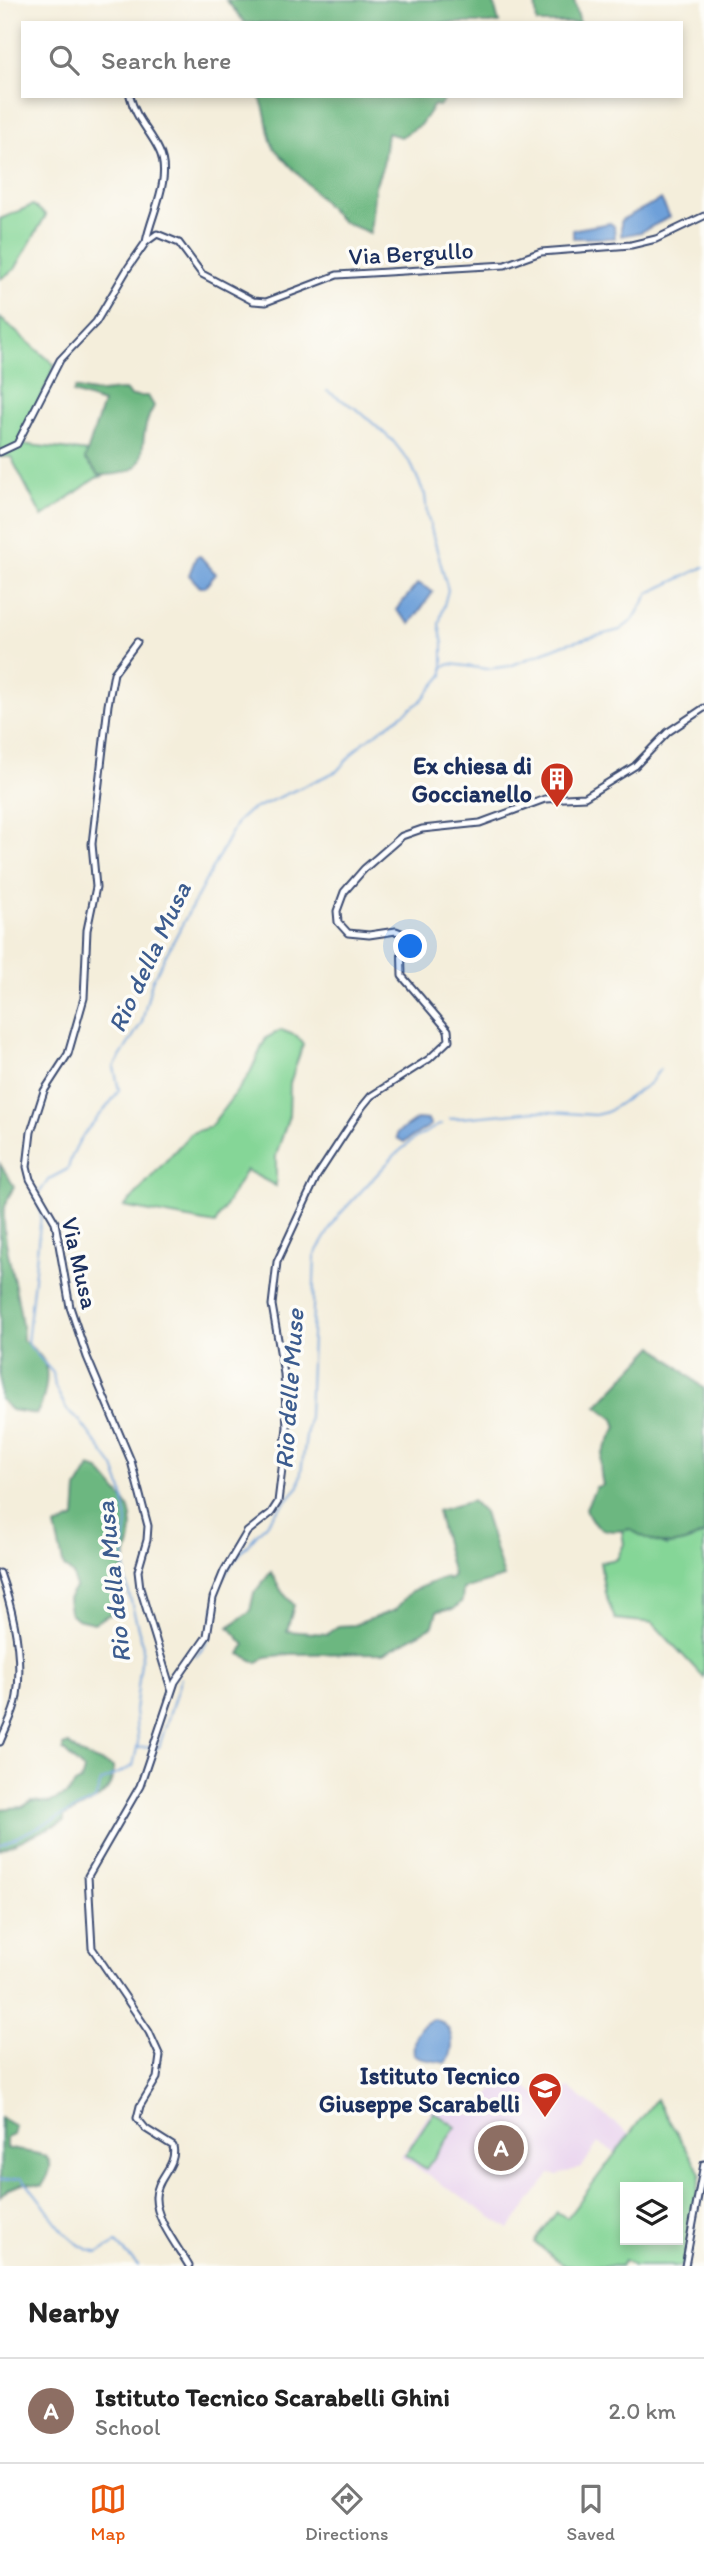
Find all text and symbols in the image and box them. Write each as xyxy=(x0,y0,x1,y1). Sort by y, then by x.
search box xyxy=(21,21,683,98)
icon: search xyxy=(45,41,83,79)
text: Search here xyxy=(101,44,231,76)
street label: Via Bergullo xyxy=(348,235,474,271)
place label: Ex chiesa di Goccianello xyxy=(412,751,532,808)
building icon: Ex chiesa di Goccianello xyxy=(538,760,576,809)
water label: Rio della Musa xyxy=(100,876,198,1037)
your location xyxy=(393,929,427,963)
street label: Via Musa xyxy=(55,1214,105,1312)
water label: Rio delle Muse xyxy=(267,1307,311,1470)
water label: Rio della Musa xyxy=(89,1499,137,1664)
place label: Istituto Tecnico Giuseppe Scarabelli xyxy=(319,2061,520,2119)
school or university icon: Istituto Tecnico Giuseppe Scarabelli xyxy=(526,2070,564,2119)
pin: A xyxy=(478,2122,524,2174)
map controls xyxy=(620,2182,683,2245)
button: layers xyxy=(620,2182,683,2245)
text: Nearby xyxy=(28,2293,119,2330)
text: Istituto Tecnico Scarabelli Ghini xyxy=(95,2381,450,2413)
text: A xyxy=(44,2397,58,2425)
text: 2.0 km xyxy=(608,2397,676,2425)
text: School xyxy=(95,2413,160,2441)
tab: Map xyxy=(89,2480,127,2545)
tab: Directions xyxy=(305,2480,389,2545)
tab: Saved xyxy=(567,2480,615,2545)

